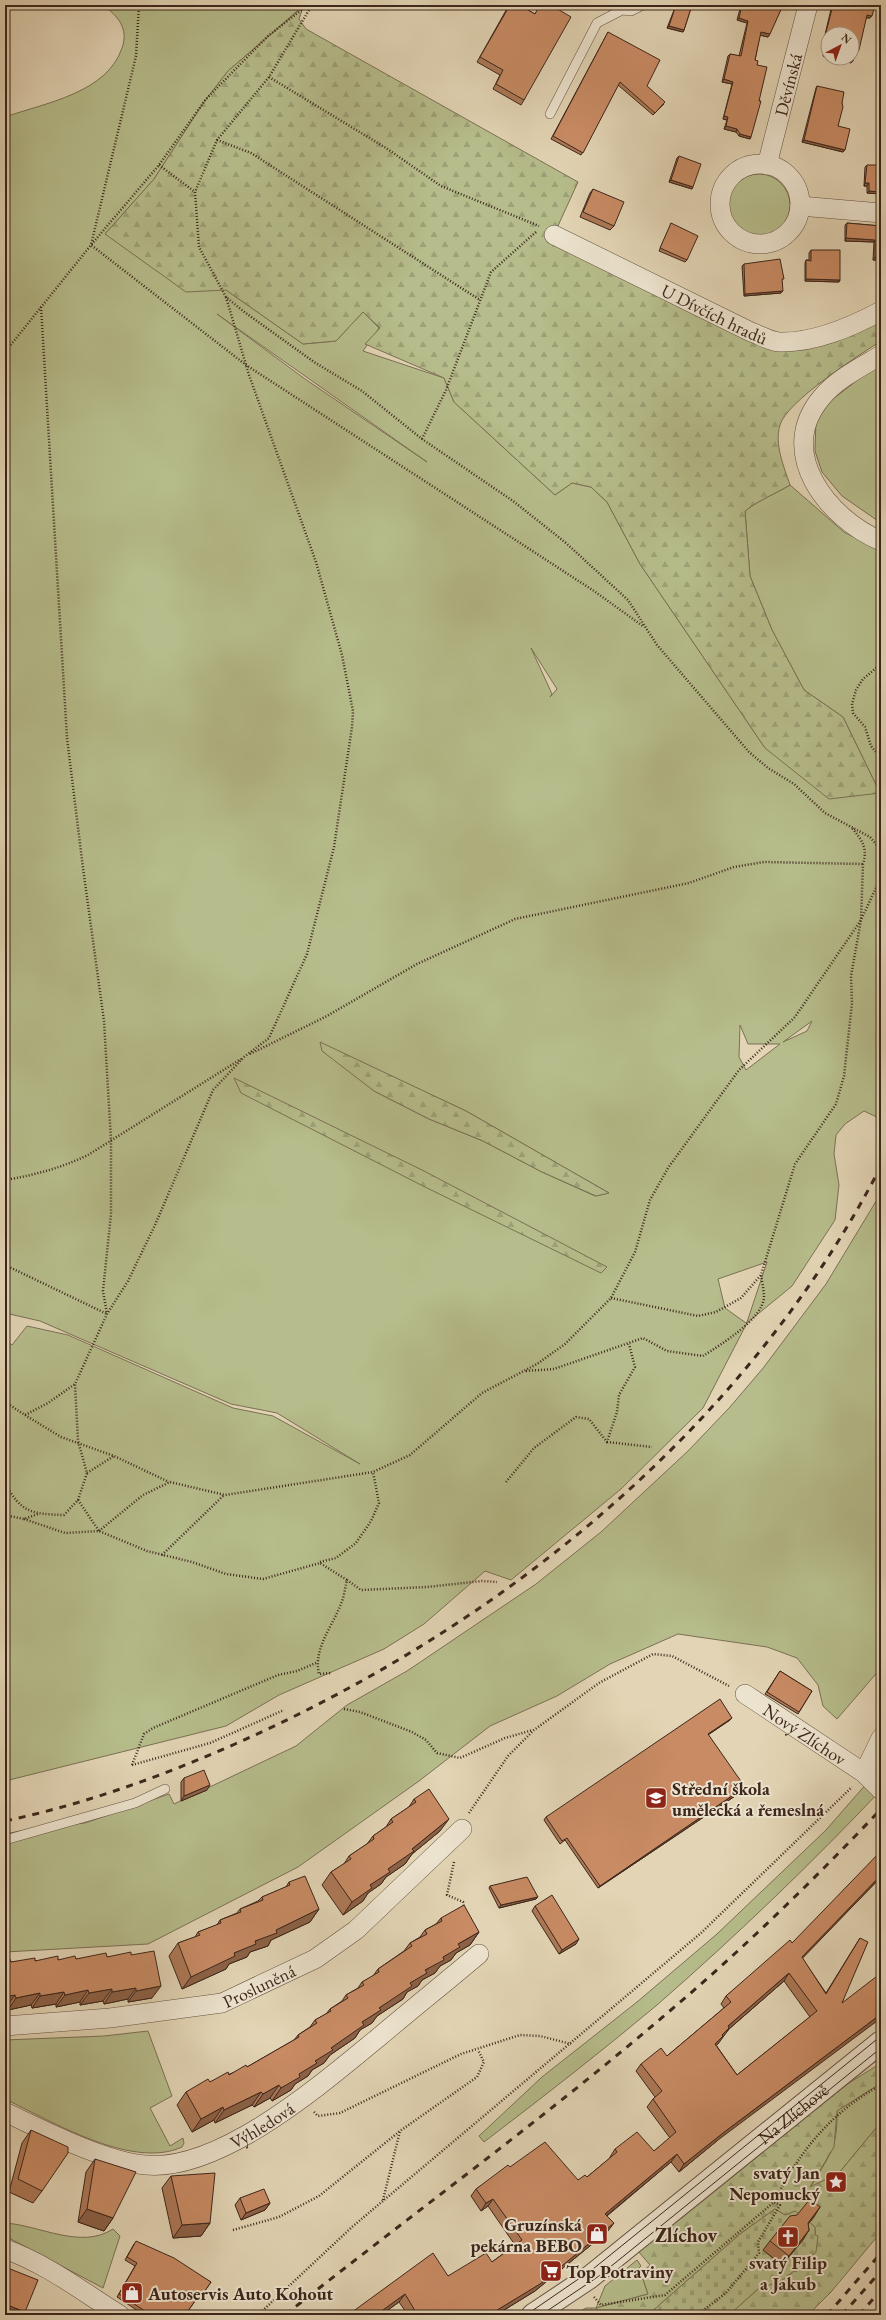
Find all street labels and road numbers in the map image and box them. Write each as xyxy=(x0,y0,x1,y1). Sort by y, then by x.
street label: Děvínská xyxy=(769,50,807,118)
street label: U Dívčích hradů xyxy=(658,278,772,349)
street label: Nový Zlíchov xyxy=(759,1698,851,1770)
street label: Prosluněná xyxy=(219,1958,300,2013)
street label: Na Zlíchově xyxy=(753,2078,833,2149)
street label: Výhledová xyxy=(226,2096,299,2153)

